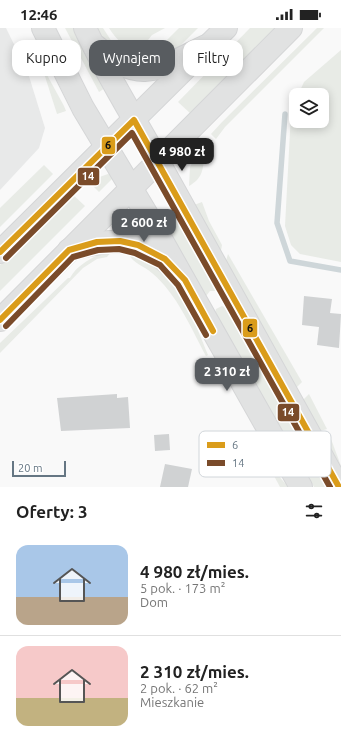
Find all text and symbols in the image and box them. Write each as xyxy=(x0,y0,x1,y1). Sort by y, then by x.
text: 12:46 xyxy=(20,6,58,23)
chip: Kupno xyxy=(12,40,81,76)
chip: Wynajem xyxy=(89,40,175,76)
chip: Filtry xyxy=(183,40,243,76)
map controls xyxy=(289,88,329,128)
button: layers xyxy=(289,88,329,128)
line badge: 6 xyxy=(101,136,116,155)
pin: 4 980 zł xyxy=(141,138,223,172)
text: 6 xyxy=(105,139,111,151)
text: 4 980 zł xyxy=(159,144,205,158)
line badge: 14 xyxy=(77,167,100,186)
text: 14 xyxy=(82,170,94,182)
pin: 2 600 zł xyxy=(103,209,185,243)
text: 2 600 zł xyxy=(121,215,167,229)
line badge: 6 xyxy=(242,318,258,338)
text: 6 xyxy=(247,322,253,334)
pin: 2 310 zł xyxy=(186,358,268,392)
text: 2 310 zł xyxy=(204,364,250,378)
line badge: 14 xyxy=(277,403,300,422)
text: 14 xyxy=(282,406,294,418)
legend xyxy=(199,431,331,477)
text: 6 xyxy=(232,439,238,451)
text: 14 xyxy=(232,457,244,469)
scale bar xyxy=(12,459,66,478)
text: 20 m xyxy=(18,462,42,474)
icon: filters xyxy=(303,500,325,522)
text: Oferty: 3 xyxy=(16,502,88,521)
icon: home xyxy=(48,561,96,609)
text: 4 980 zł/mies. xyxy=(140,562,249,581)
text: 5 pok. · 173 m² xyxy=(140,581,225,595)
text: Dom xyxy=(140,595,168,609)
icon: home xyxy=(48,662,96,710)
text: 2 310 zł/mies. xyxy=(140,662,249,681)
text: 2 pok. · 62 m² xyxy=(140,681,218,695)
text: Mieszkanie xyxy=(140,695,204,709)

